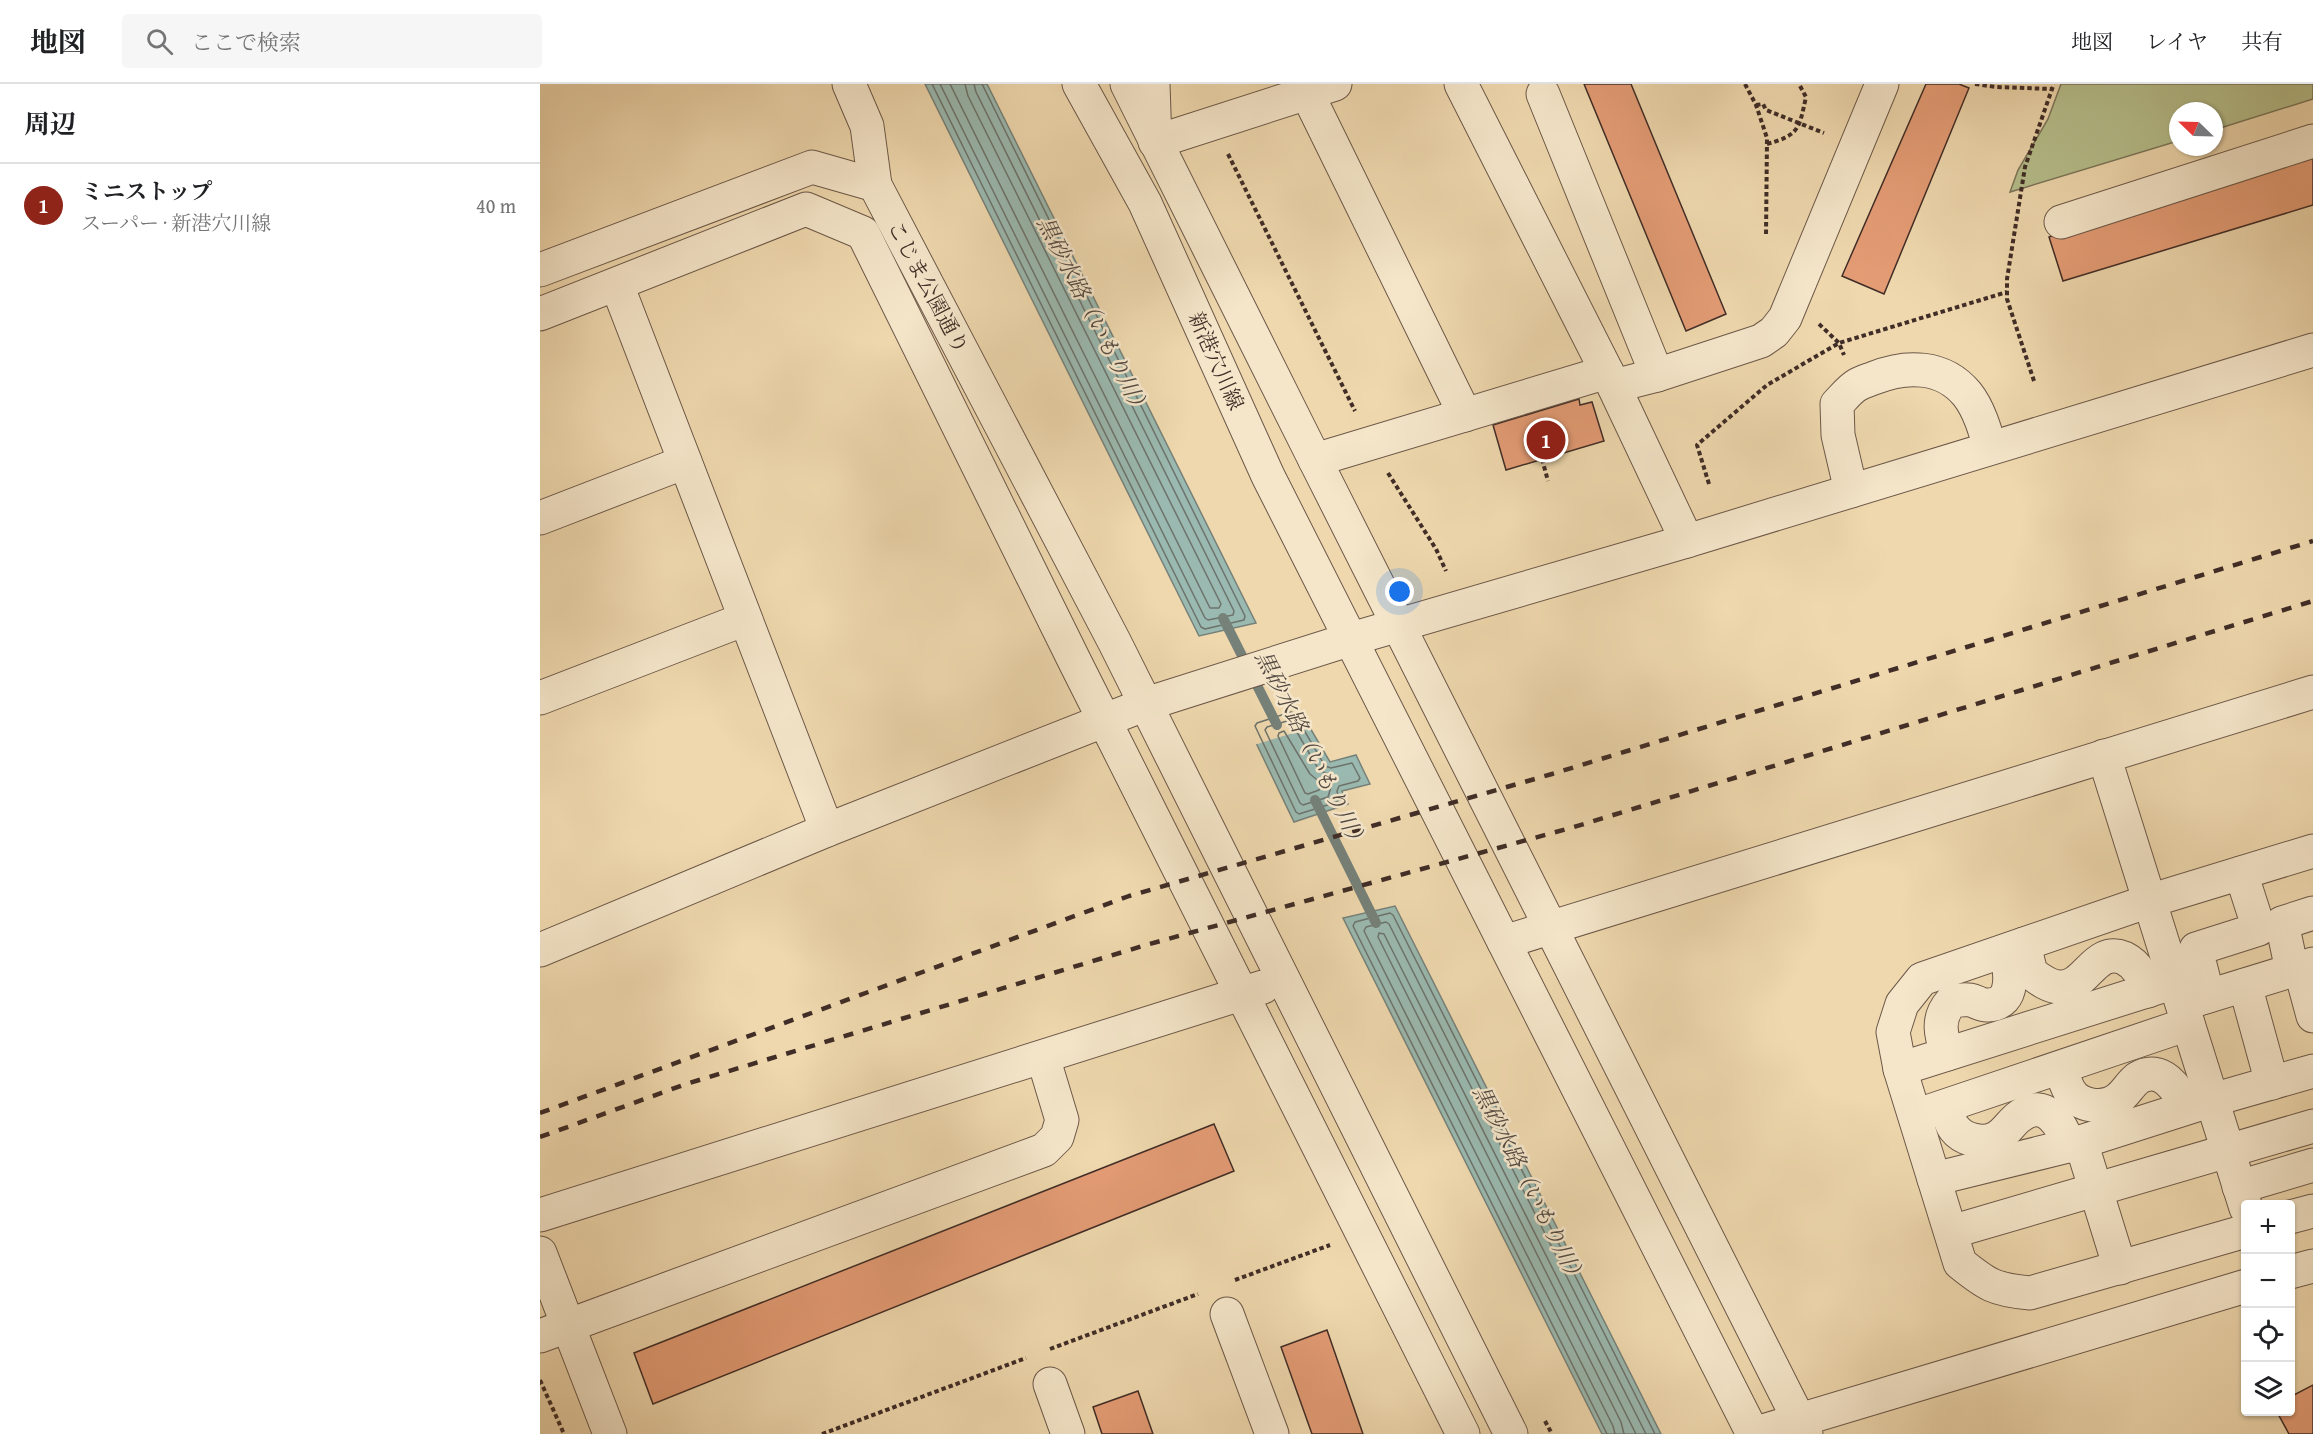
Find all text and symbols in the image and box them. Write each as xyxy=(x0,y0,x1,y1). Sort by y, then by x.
search box xyxy=(122,14,542,68)
text: 地図 xyxy=(30,21,86,62)
icon: search xyxy=(143,25,176,58)
text: ここで検索 xyxy=(191,26,301,58)
text: 地図 xyxy=(2071,26,2113,57)
text: レイヤ xyxy=(2146,26,2208,57)
text: 共有 xyxy=(2241,26,2283,57)
north arrow xyxy=(2169,102,2223,156)
text: 周辺 xyxy=(24,104,76,143)
text: ミニストップ xyxy=(81,175,212,207)
text: 1 xyxy=(38,191,49,220)
text: 40 m xyxy=(476,191,516,220)
text: スーパー · 新港穴川線 xyxy=(81,208,271,237)
water label: 黒砂水路（いもり川） xyxy=(1030,211,1158,421)
street label: こじま公園通り xyxy=(880,215,977,359)
street label: 新港穴川線 xyxy=(1181,307,1252,415)
pin: 1 xyxy=(1526,418,1566,462)
your location xyxy=(1385,577,1414,606)
water label: 黒砂水路（いもり川） xyxy=(1248,645,1376,855)
water label: 黒砂水路（いもり川） xyxy=(1466,1080,1594,1290)
map controls xyxy=(2241,1200,2295,1416)
button: + xyxy=(2241,1200,2295,1254)
button: − xyxy=(2241,1254,2295,1308)
button: locate xyxy=(2241,1308,2295,1362)
button: layers xyxy=(2241,1362,2295,1416)

